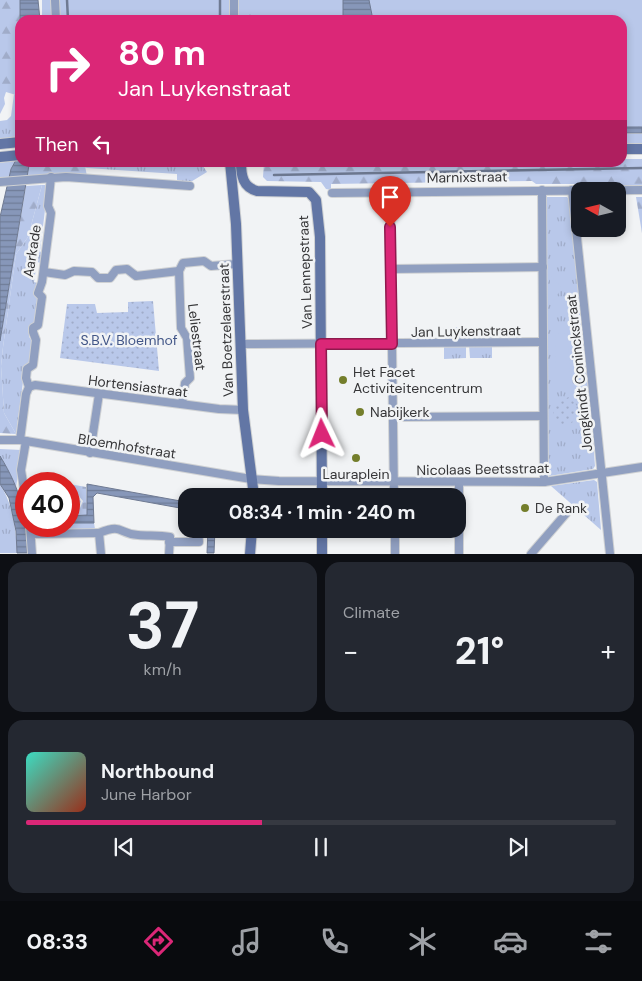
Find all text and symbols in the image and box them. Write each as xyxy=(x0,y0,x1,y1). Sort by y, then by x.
text: 80 m xyxy=(118,30,206,76)
icon: right xyxy=(35,35,100,100)
text: Jan Luykenstraat xyxy=(118,74,291,103)
icon: left xyxy=(88,130,116,158)
text: Then xyxy=(35,132,78,157)
street label: Marnixstraat xyxy=(426,167,508,187)
pin xyxy=(369,176,411,227)
north arrow xyxy=(571,182,626,238)
map controls xyxy=(571,182,626,237)
icon: arrive xyxy=(376,183,404,211)
street label: Van Lennepstraat xyxy=(294,215,316,329)
street label: Aarkade xyxy=(19,223,45,279)
street label: Van Boetzelaerstraat xyxy=(215,263,237,397)
street label: Jongkindt Coninckstraat xyxy=(562,294,596,452)
street label: Leliestraat xyxy=(184,302,210,372)
street label: Jan Luykenstraat xyxy=(411,321,521,341)
park label: S.B.V. Bloemhof xyxy=(80,331,178,349)
place label: Het Facet Activiteitencentrum xyxy=(353,363,482,397)
street label: Hortensiastraat xyxy=(87,371,189,401)
marker: Het Facet Activiteitencentrum xyxy=(337,374,349,386)
place label: Nabijkerk xyxy=(370,403,430,421)
marker: Nabijkerk xyxy=(354,406,366,418)
position arrow xyxy=(295,407,347,459)
street label: Bloemhofstraat xyxy=(77,429,177,463)
marker: Lauraplein xyxy=(350,452,362,464)
street label: Nicolaas Beetsstraat xyxy=(416,459,550,479)
place label: Lauraplein xyxy=(322,465,390,483)
speed limit sign: 40 xyxy=(15,472,80,537)
place label: De Rank xyxy=(535,499,587,517)
text: 08:34 · 1 min · 240 m xyxy=(229,500,415,525)
marker: De Rank xyxy=(519,502,531,514)
text: 37 xyxy=(126,584,199,668)
text: Climate xyxy=(343,602,400,623)
text: 21° xyxy=(455,626,504,676)
text: − xyxy=(343,633,358,670)
text: + xyxy=(601,633,616,670)
text: km/h xyxy=(144,659,181,680)
text: Northbound xyxy=(101,759,214,784)
text: June Harbor xyxy=(101,784,192,805)
icon: previous xyxy=(110,833,138,861)
icon: pause xyxy=(307,833,335,861)
icon: next xyxy=(504,833,532,861)
icon: directions xyxy=(141,924,176,959)
icon: music xyxy=(229,924,264,959)
icon: phone xyxy=(317,924,352,959)
icon: climate xyxy=(405,924,440,959)
icon: car xyxy=(493,924,528,959)
icon: filters xyxy=(581,924,616,959)
text: 08:33 xyxy=(26,927,88,956)

